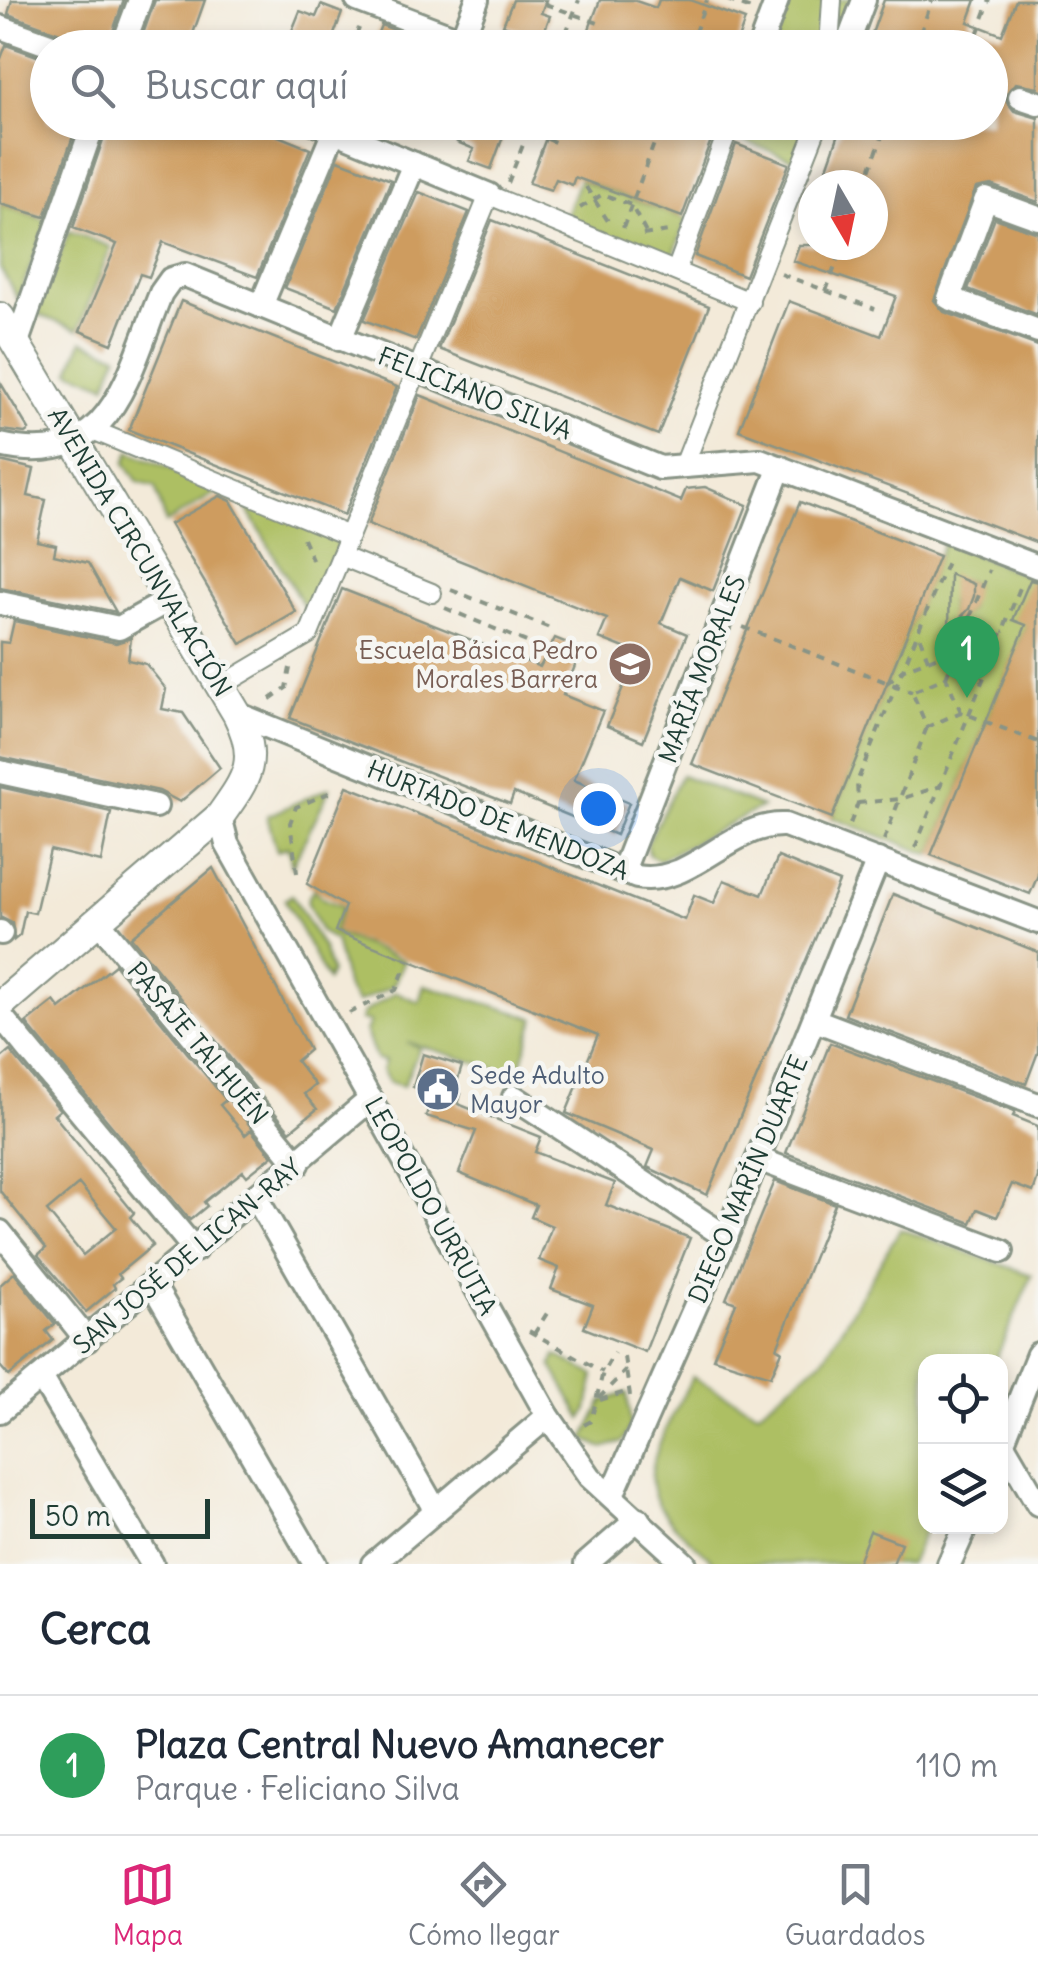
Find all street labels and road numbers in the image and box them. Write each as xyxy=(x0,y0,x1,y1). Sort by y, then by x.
street label: FELICIANO SILVA xyxy=(373,340,577,446)
street label: AVENIDA CIRCUNVALACIÓN xyxy=(41,402,239,702)
street label: MARÍA MORALES xyxy=(651,570,753,768)
street label: HURTADO DE MENDOZA xyxy=(363,753,633,887)
street label: PASAJE TALHUÉN xyxy=(121,955,275,1131)
street label: DIEGO MARÍN DUARTE xyxy=(681,1050,815,1308)
street label: LEOPOLDO URRUTIA xyxy=(358,1091,504,1321)
street label: SAN JOSÉ DE LICAN-RAY xyxy=(66,1151,308,1361)

